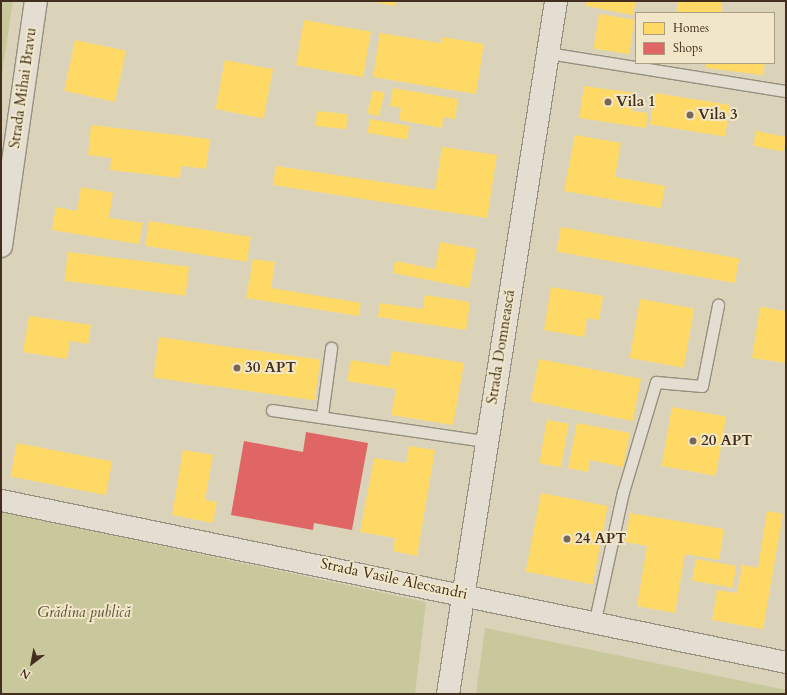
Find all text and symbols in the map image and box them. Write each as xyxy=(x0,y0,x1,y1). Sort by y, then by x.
legend xyxy=(635,12,775,64)
text: Homes xyxy=(673,20,709,36)
street label: Strada Mihai Bravu xyxy=(6,26,40,150)
text: Shops xyxy=(673,40,702,56)
place label: Vila 1 xyxy=(616,93,656,111)
marker: Vila 1 xyxy=(603,97,613,107)
place label: Vila 3 xyxy=(698,106,738,124)
marker: Vila 3 xyxy=(685,110,695,120)
street label: Strada Domnească xyxy=(483,288,519,406)
place label: 30 APT xyxy=(245,359,296,377)
marker: 30 APT xyxy=(232,363,242,373)
place label: 20 APT xyxy=(701,432,752,450)
marker: 20 APT xyxy=(688,436,698,446)
place label: 24 APT xyxy=(575,530,626,548)
marker: 24 APT xyxy=(562,534,572,544)
street label: Strada Vasile Alecsandri xyxy=(319,555,469,603)
park label: Grădina publică xyxy=(37,604,131,622)
north arrow xyxy=(12,643,52,683)
text: N xyxy=(17,665,33,682)

